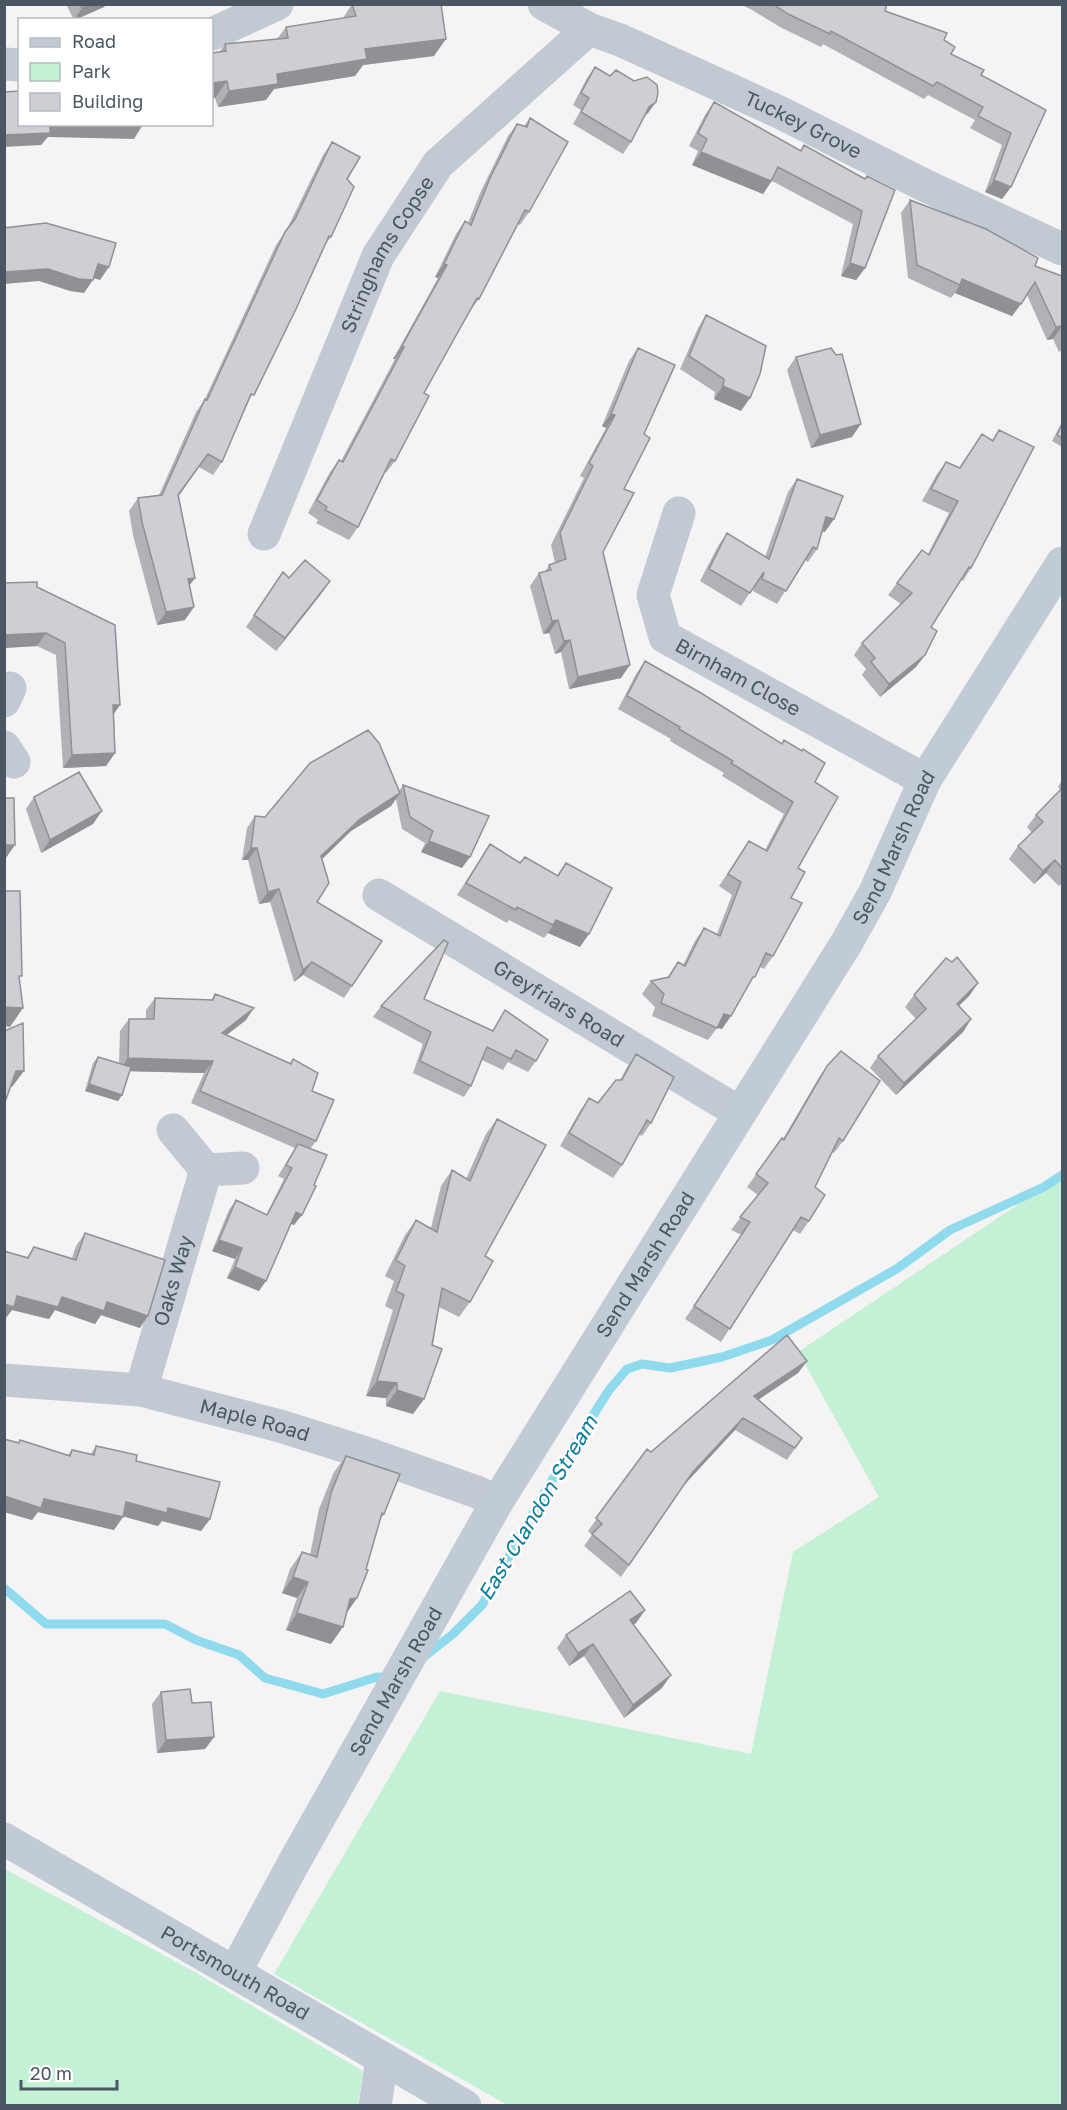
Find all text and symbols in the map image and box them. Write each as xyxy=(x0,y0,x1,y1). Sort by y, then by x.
legend xyxy=(18,18,213,126)
text: Road xyxy=(72,30,116,52)
text: Park xyxy=(72,60,111,82)
street label: Tuckey Grove xyxy=(741,85,866,163)
text: Building xyxy=(72,90,143,112)
street label: Stringhams Copse xyxy=(335,171,438,336)
street label: Birnham Close xyxy=(672,632,805,720)
street label: Send Marsh Road xyxy=(846,765,939,928)
street label: Greyfriars Road xyxy=(489,954,629,1051)
street label: Send Marsh Road xyxy=(590,1187,699,1341)
street label: Oaks Way xyxy=(148,1232,197,1329)
street label: Maple Road xyxy=(198,1393,313,1446)
water label: East Clandon Stream xyxy=(472,1409,603,1604)
street label: Send Marsh Road xyxy=(343,1602,446,1760)
street label: Portsmouth Road xyxy=(157,1919,314,2024)
scale bar xyxy=(21,2053,117,2091)
text: 20 m xyxy=(30,2062,72,2084)

